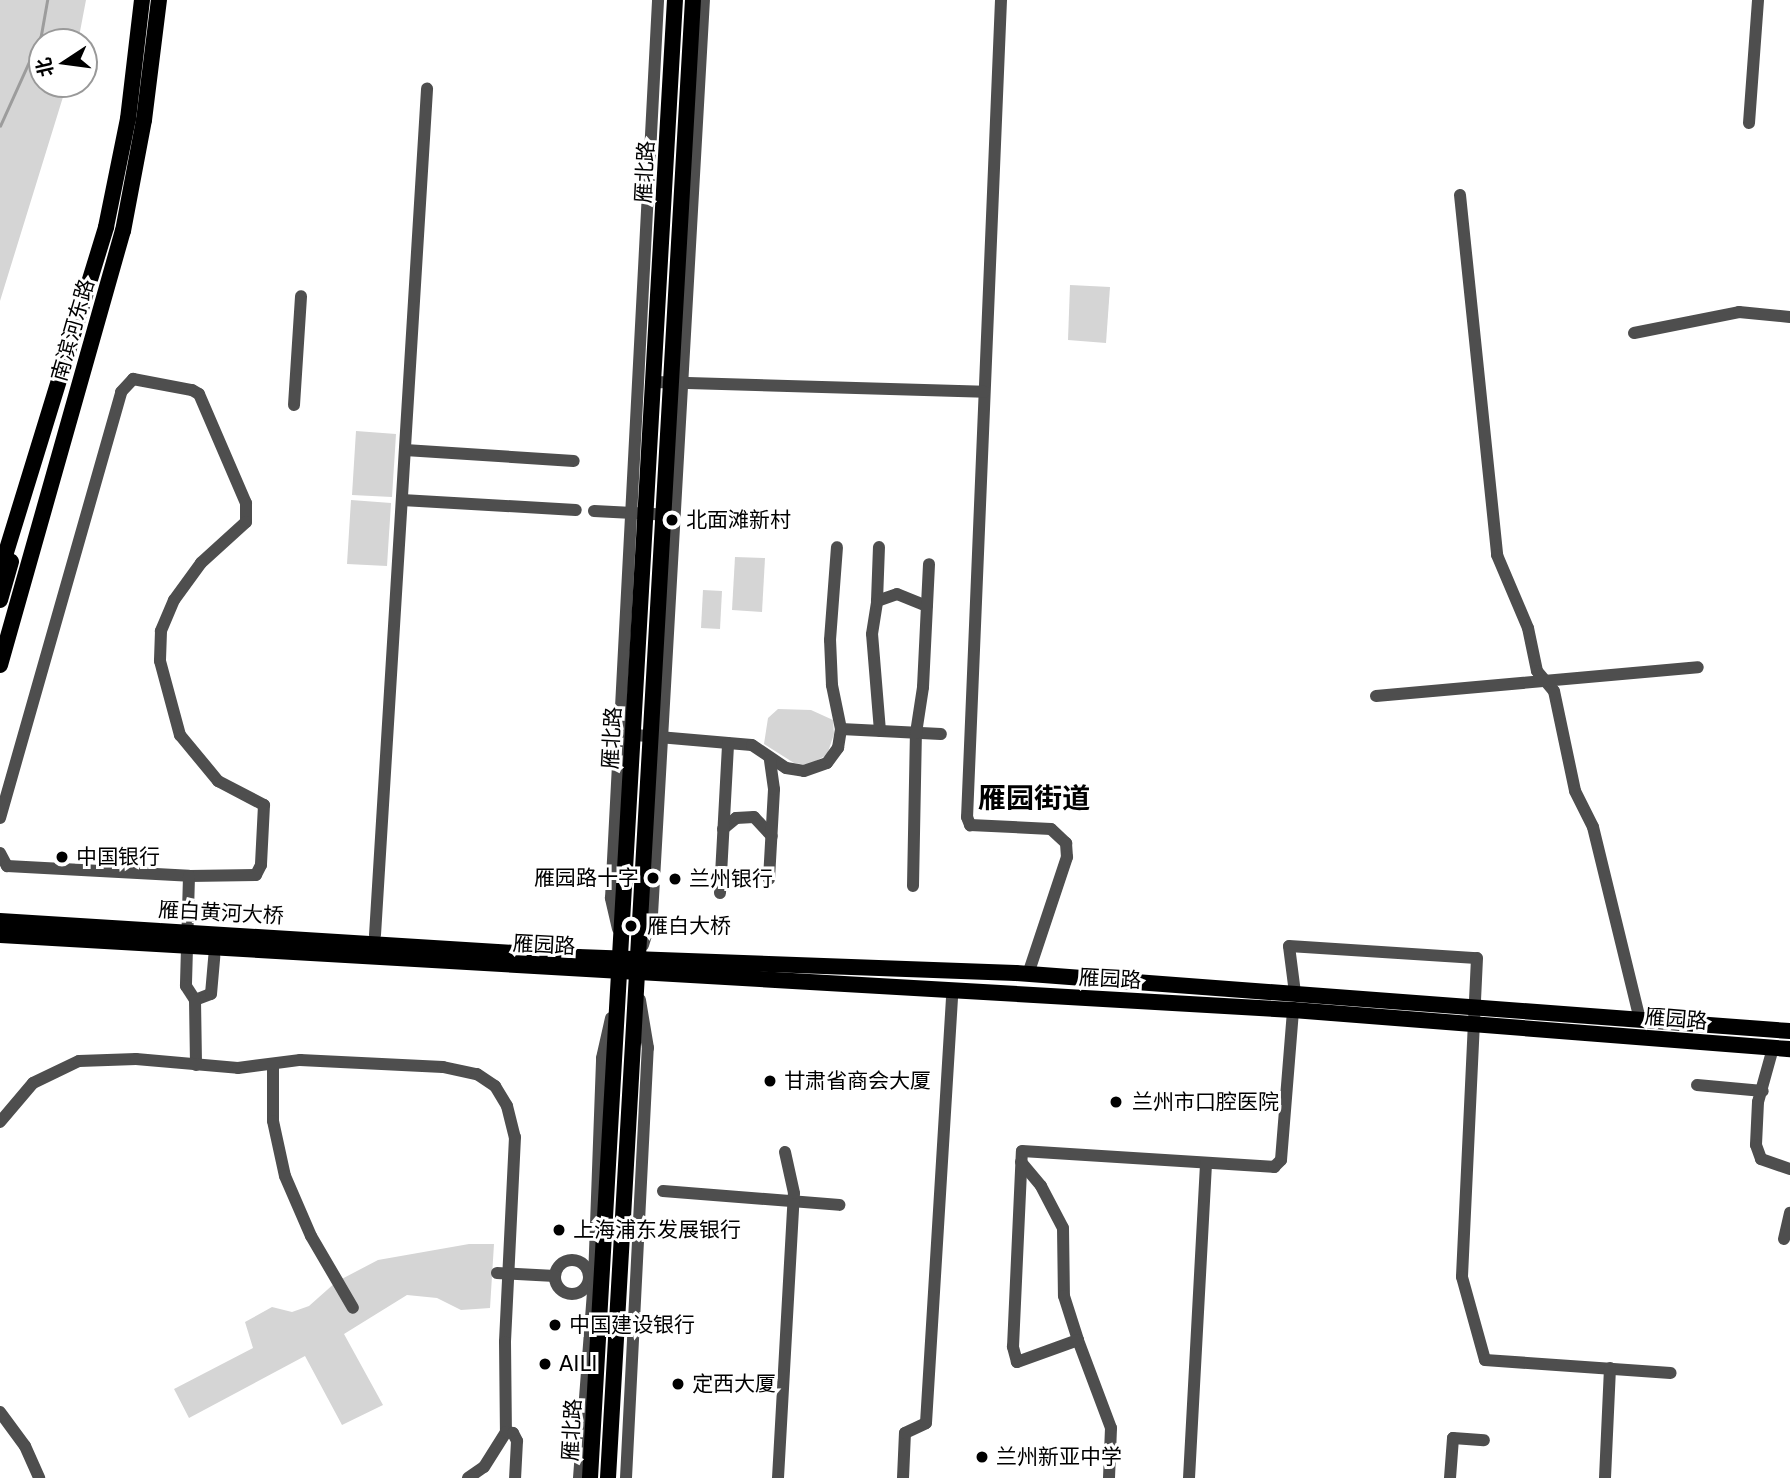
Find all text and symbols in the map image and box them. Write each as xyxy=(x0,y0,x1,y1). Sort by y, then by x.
north arrow xyxy=(28,28,98,98)
text: 北 xyxy=(32,56,57,79)
street label: 雁北路 xyxy=(631,140,659,204)
street label: 南滨河东路 xyxy=(46,276,100,384)
place label: 北面滩新村 xyxy=(686,507,791,533)
marker: 北面滩新村 xyxy=(664,512,680,528)
street label: 雁北路 xyxy=(598,706,626,770)
district label: 雁园街道 xyxy=(978,782,1090,816)
place label: 中国银行 xyxy=(76,844,160,870)
marker: 中国银行 xyxy=(54,849,70,865)
place label: 雁园路十字 xyxy=(534,865,639,891)
place label: 兰州银行 xyxy=(689,866,773,892)
marker: 雁园路十字 xyxy=(645,870,661,886)
marker: 兰州银行 xyxy=(667,871,683,887)
street label: 雁白黄河大桥 xyxy=(157,897,285,929)
place label: 雁白大桥 xyxy=(647,913,731,939)
marker: 雁白大桥 xyxy=(621,916,641,936)
street label: 雁园路 xyxy=(512,931,576,959)
street label: 雁园路 xyxy=(1078,965,1142,993)
street label: 雁园路 xyxy=(1644,1004,1708,1034)
place label: 甘肃省商会大厦 xyxy=(784,1068,931,1094)
marker: 甘肃省商会大厦 xyxy=(762,1073,778,1089)
place label: 兰州市口腔医院 xyxy=(1132,1089,1279,1115)
marker: 兰州市口腔医院 xyxy=(1106,1092,1126,1112)
place label: 上海浦东发展银行 xyxy=(573,1217,741,1243)
marker: 上海浦东发展银行 xyxy=(551,1222,567,1238)
place label: 中国建设银行 xyxy=(569,1312,695,1338)
marker: 中国建设银行 xyxy=(547,1317,563,1333)
place label: AILI xyxy=(559,1351,597,1377)
marker: AILI xyxy=(537,1356,553,1372)
place label: 定西大厦 xyxy=(692,1371,776,1397)
marker: 定西大厦 xyxy=(670,1376,686,1392)
street label: 雁北路 xyxy=(558,1398,586,1462)
place label: 兰州新亚中学 xyxy=(996,1444,1122,1470)
marker: 兰州新亚中学 xyxy=(974,1449,990,1465)

